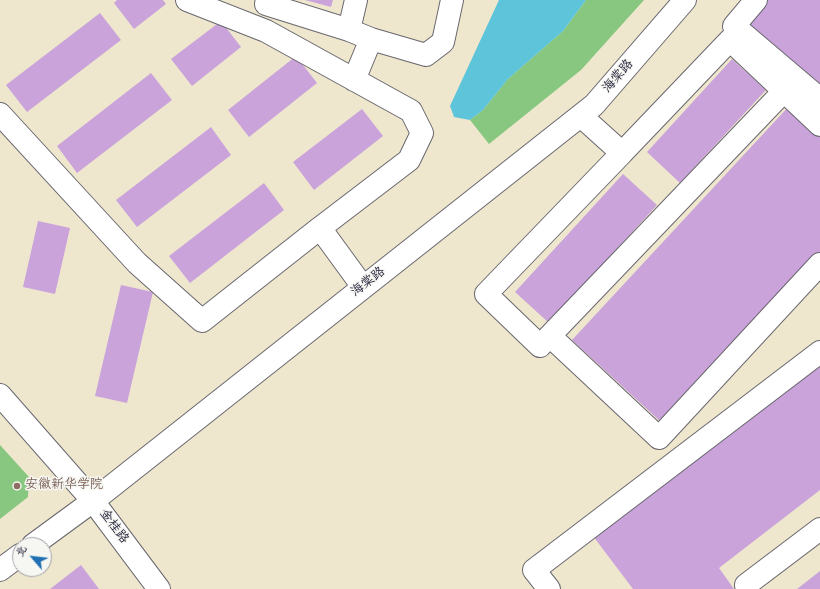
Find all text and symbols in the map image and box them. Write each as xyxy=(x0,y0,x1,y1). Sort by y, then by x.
street label: 海棠路 xyxy=(600,57,638,97)
street label: 海棠路 xyxy=(349,265,389,301)
place label: 安徽新华学院 xyxy=(25,478,103,494)
marker: 安徽新华学院 xyxy=(12,481,22,491)
street label: 金桂路 xyxy=(95,507,131,547)
north arrow xyxy=(12,537,52,577)
text: 北 xyxy=(14,544,30,560)

